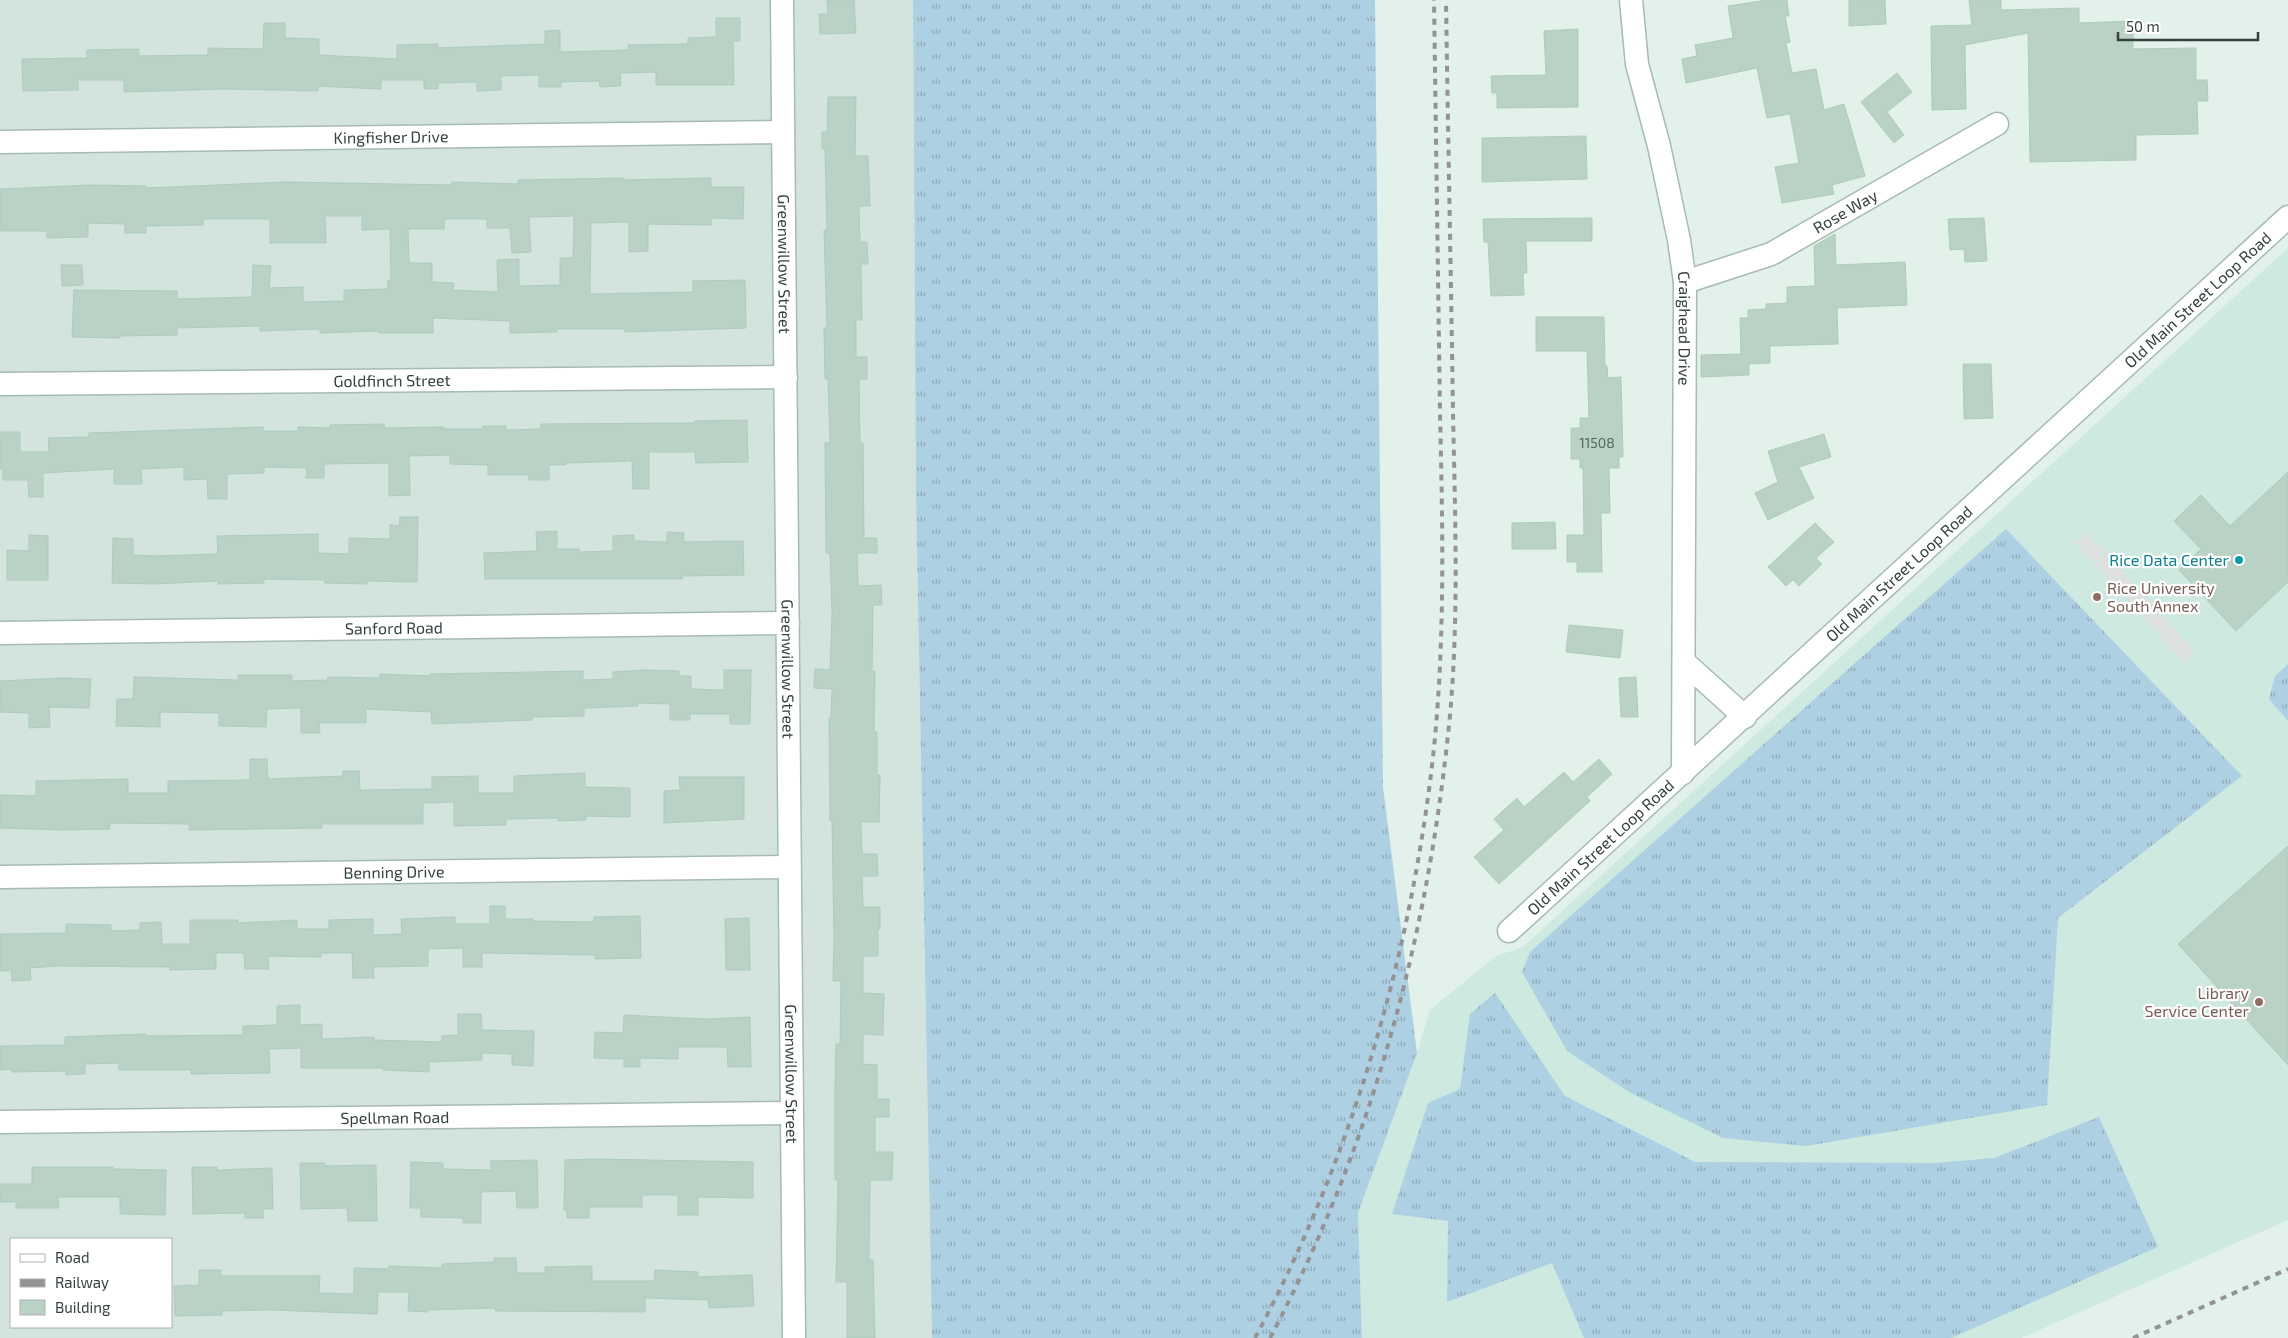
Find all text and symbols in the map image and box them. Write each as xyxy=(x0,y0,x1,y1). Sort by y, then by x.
scale bar xyxy=(2118,10,2258,42)
text: 50 m xyxy=(2126,17,2160,35)
street label: Kingfisher Drive xyxy=(333,126,449,147)
street label: Rose Way xyxy=(1809,185,1881,237)
street label: Greenwillow Street xyxy=(775,194,795,334)
street label: Old Main Street Loop Road xyxy=(2120,228,2274,371)
street label: Craighead Drive xyxy=(1675,270,1695,386)
street label: Goldfinch Street xyxy=(333,370,451,390)
house number: 11508 xyxy=(1579,434,1615,451)
street label: Old Main Street Loop Road xyxy=(1821,501,1976,645)
place label: Rice Data Center xyxy=(2109,550,2230,569)
marker: Rice Data Center xyxy=(2233,554,2245,566)
place label: Rice University South Annex xyxy=(2107,578,2215,615)
marker: Rice University South Annex xyxy=(2091,591,2103,603)
street label: Greenwillow Street xyxy=(778,599,799,739)
street label: Sanford Road xyxy=(345,617,443,638)
street label: Old Main Street Loop Road xyxy=(1523,775,1677,919)
street label: Benning Drive xyxy=(343,861,445,882)
place label: Library Service Center xyxy=(2145,983,2250,1020)
marker: Library Service Center xyxy=(2253,996,2265,1008)
street label: Greenwillow Street xyxy=(782,1004,802,1144)
street label: Spellman Road xyxy=(340,1107,450,1127)
legend xyxy=(10,1238,172,1328)
text: Road xyxy=(55,1248,90,1266)
text: Railway xyxy=(55,1273,109,1291)
text: Building xyxy=(55,1298,111,1316)

